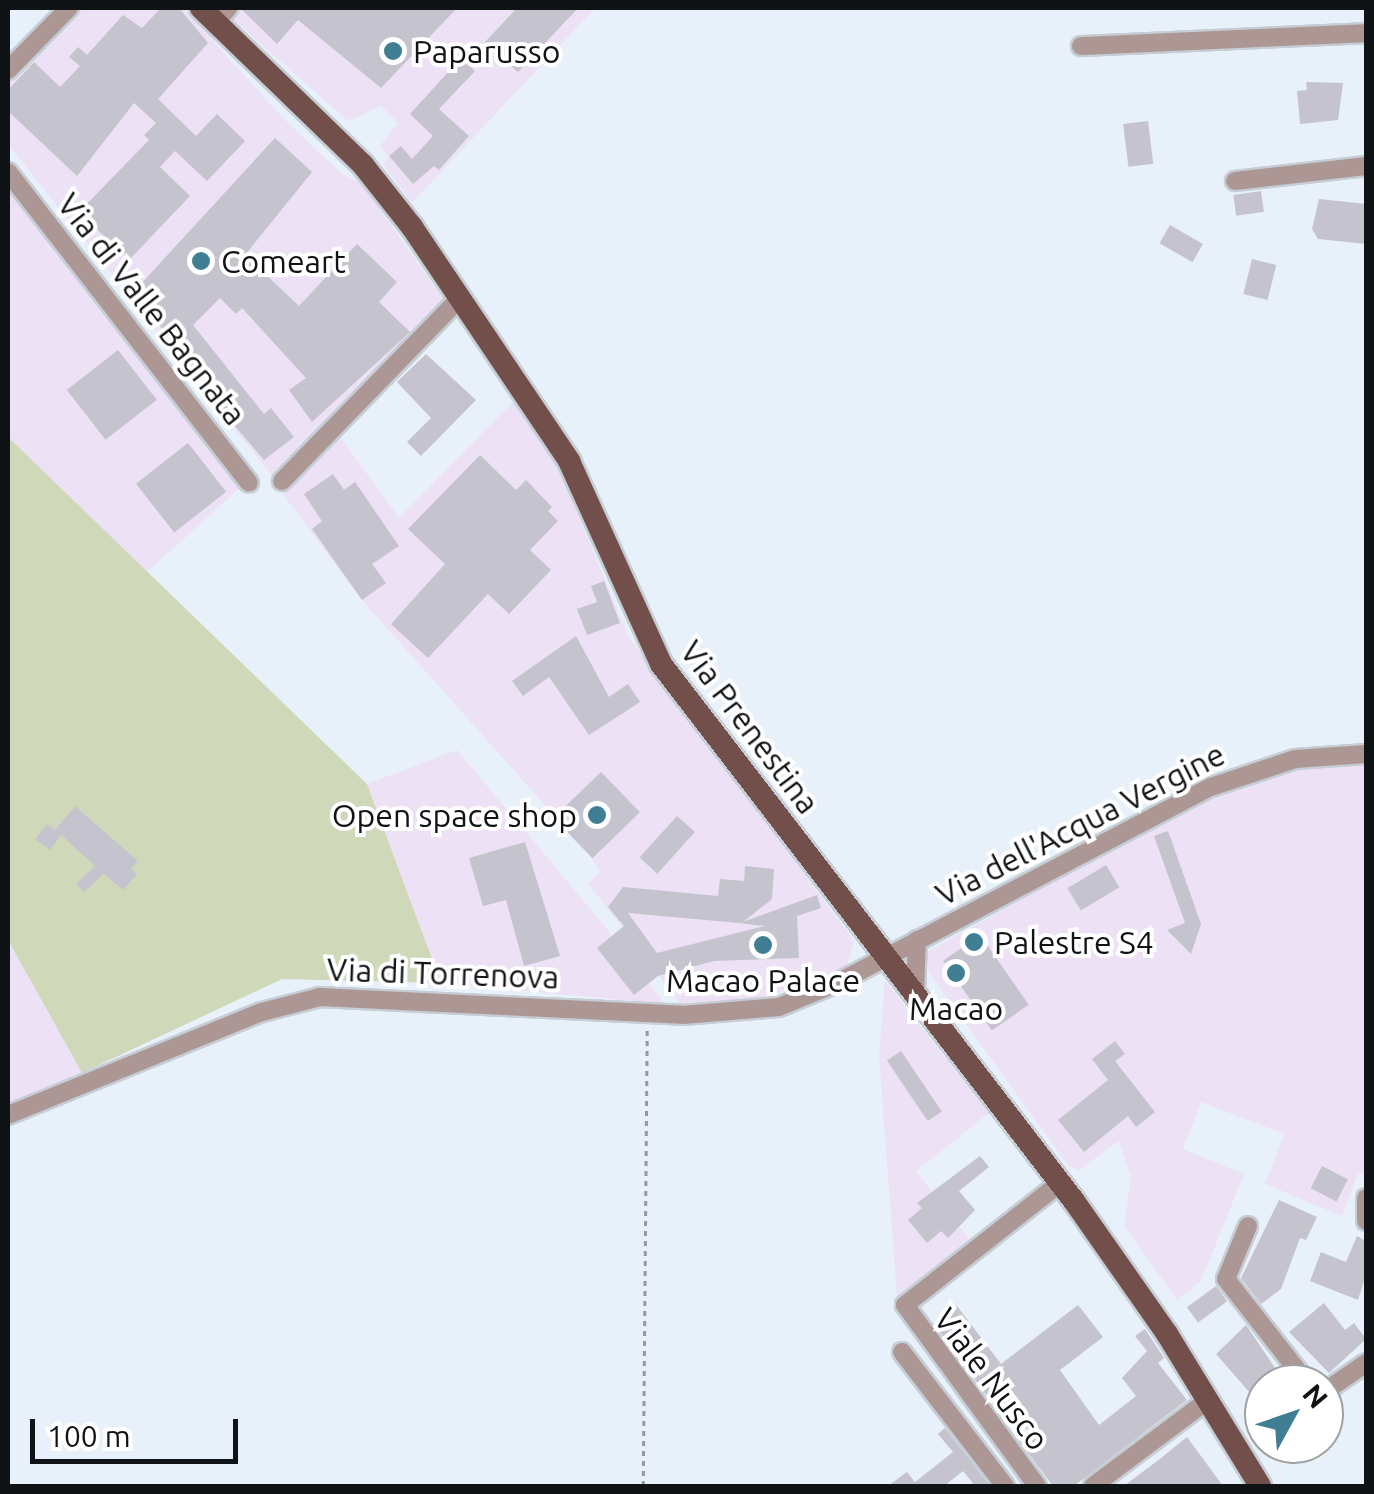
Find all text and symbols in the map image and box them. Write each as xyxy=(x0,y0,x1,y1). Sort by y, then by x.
place label: Paparusso xyxy=(413,32,560,70)
marker: Paparusso xyxy=(382,40,404,62)
street label: Via di Valle Bagnata xyxy=(50,185,254,433)
place label: Comeart xyxy=(221,242,346,280)
marker: Comeart xyxy=(190,250,212,272)
street label: Via Prenestina xyxy=(672,633,828,821)
street label: Via dell'Acqua Vergine xyxy=(929,734,1231,914)
place label: Open space shop xyxy=(332,796,577,834)
marker: Open space shop xyxy=(586,804,608,826)
place label: Palestre S4 xyxy=(994,923,1154,961)
marker: Palestre S4 xyxy=(963,931,985,953)
marker: Macao Palace xyxy=(752,934,774,956)
street label: Via di Torrenova xyxy=(326,950,560,996)
place label: Macao Palace xyxy=(666,961,860,999)
marker: Macao xyxy=(945,962,967,984)
place label: Macao xyxy=(909,989,1003,1027)
street label: Viale Nusco xyxy=(926,1301,1058,1457)
north arrow xyxy=(1244,1364,1344,1464)
text: N xyxy=(1297,1378,1334,1414)
scale bar xyxy=(35,1399,242,1461)
text: 100 m xyxy=(47,1419,131,1453)

